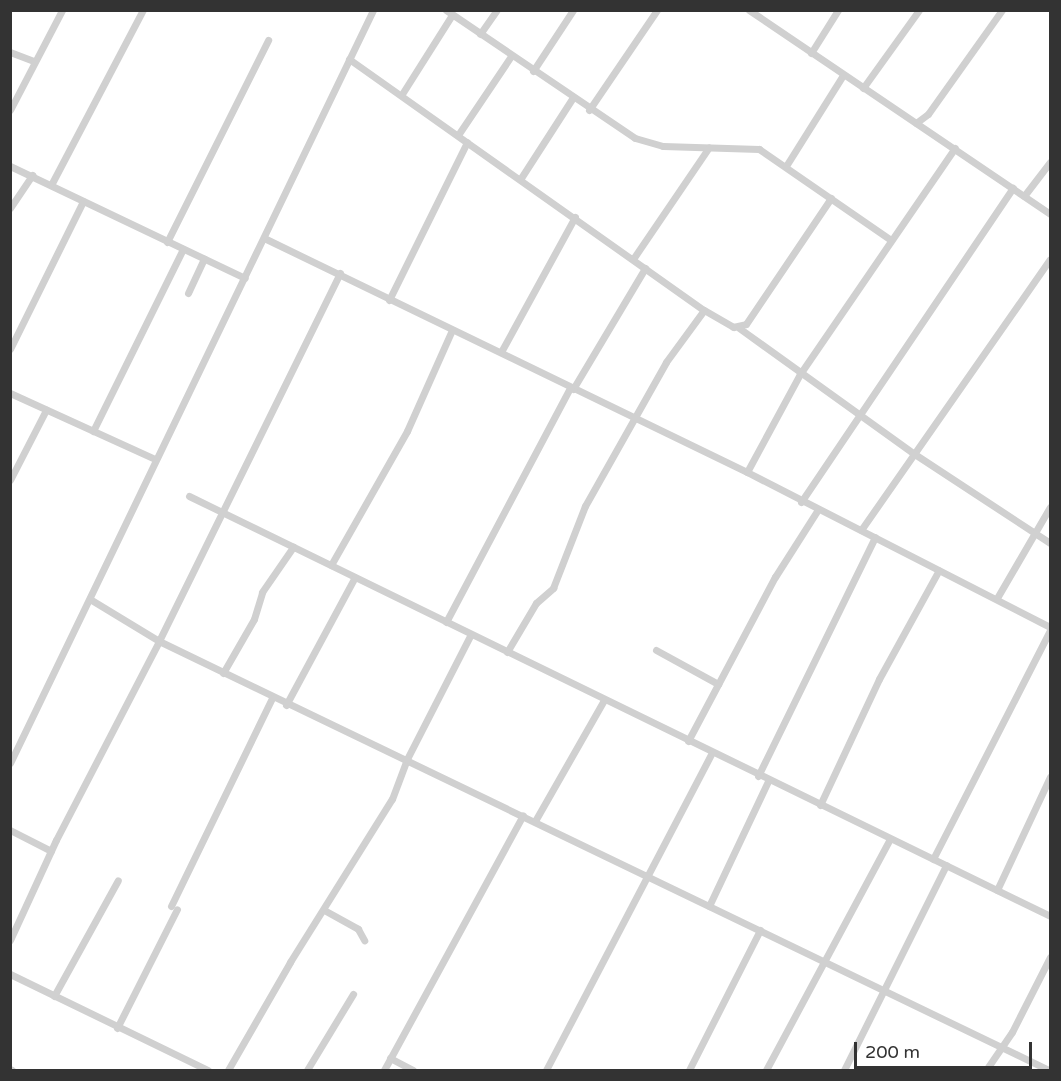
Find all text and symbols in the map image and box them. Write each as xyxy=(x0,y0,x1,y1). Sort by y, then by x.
scale bar xyxy=(857,1030,1036,1068)
text: 200 m xyxy=(865,1041,920,1063)

